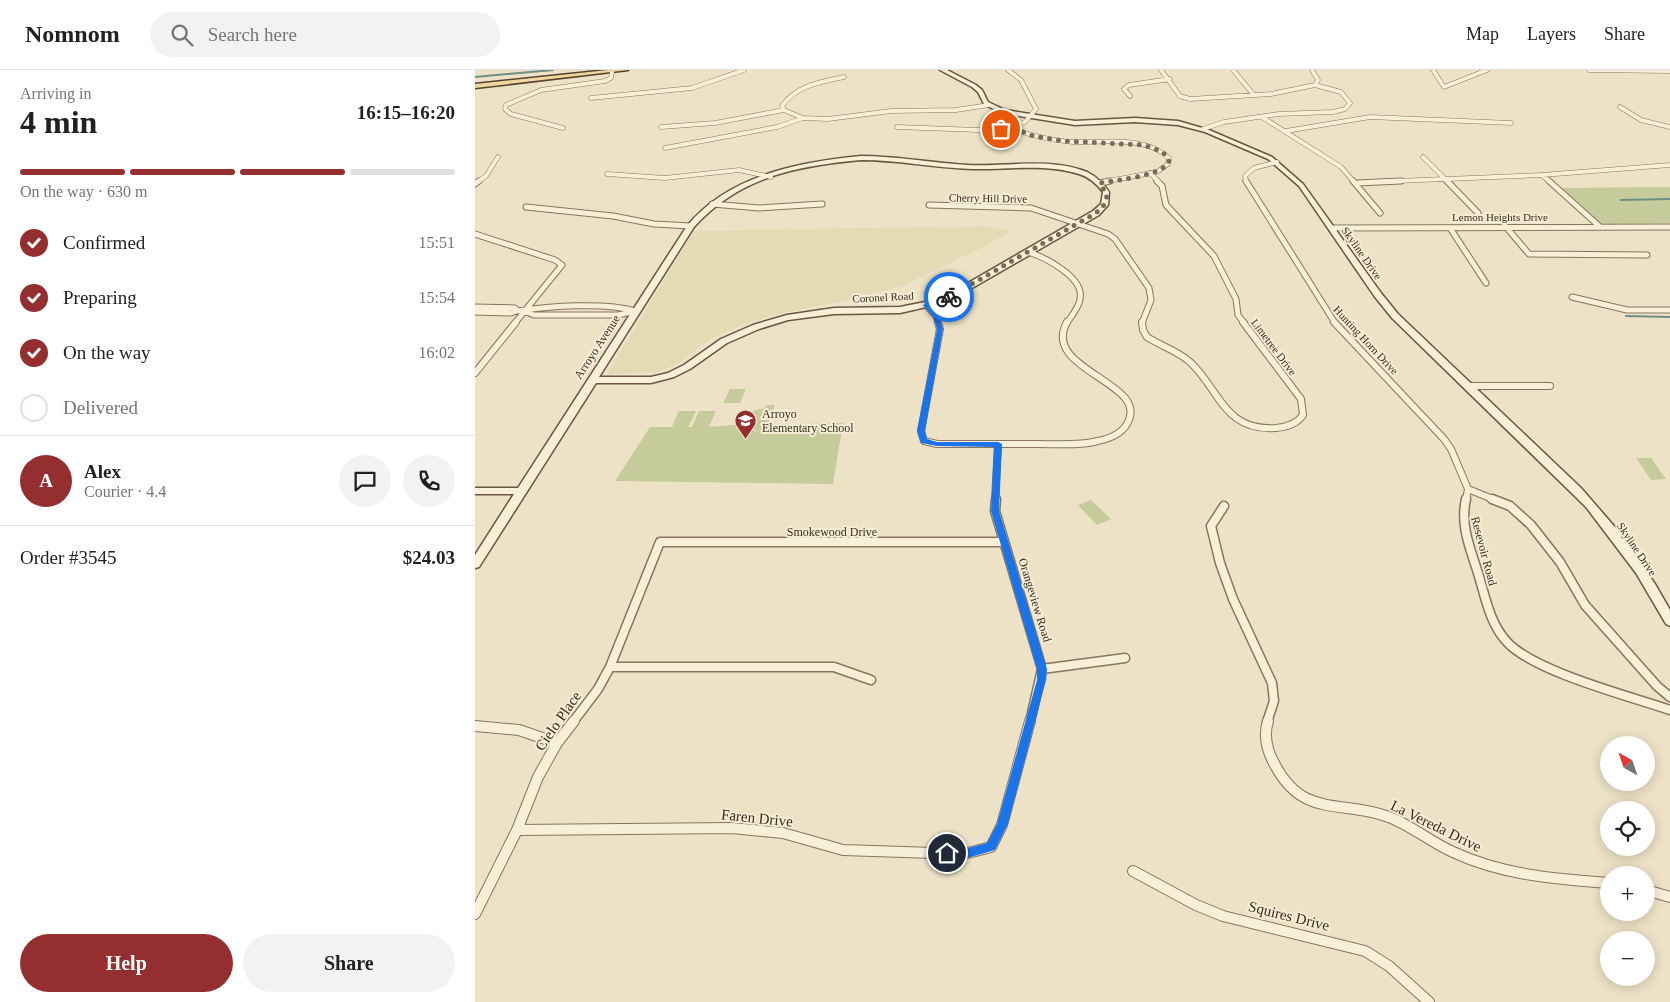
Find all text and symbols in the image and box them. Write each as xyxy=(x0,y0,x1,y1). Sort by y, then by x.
search box xyxy=(150,12,500,57)
text: Nomnom xyxy=(25,21,120,47)
icon: search xyxy=(168,21,196,49)
text: Search here xyxy=(208,24,297,45)
text: Map xyxy=(1466,24,1499,44)
text: Layers xyxy=(1527,24,1576,44)
text: Share xyxy=(1604,24,1645,44)
text: Arriving in xyxy=(20,85,92,102)
text: 16:15–16:20 xyxy=(357,102,455,123)
text: 4 min xyxy=(20,104,97,140)
pin xyxy=(980,108,1022,150)
icon: bag xyxy=(987,115,1015,143)
text: On the way · 630 m xyxy=(20,183,148,200)
street label: Cherry Hill Drive xyxy=(949,191,1027,205)
street label: Lemon Heights Drive xyxy=(1452,211,1548,223)
street label: Skyline Drive xyxy=(1339,224,1385,282)
icon: check xyxy=(20,229,48,257)
text: Confirmed xyxy=(63,232,145,253)
text: 15:51 xyxy=(419,234,455,251)
courier xyxy=(924,272,974,322)
icon: bike xyxy=(935,283,963,311)
icon: check xyxy=(20,284,48,312)
text: Preparing xyxy=(63,287,137,308)
text: 15:54 xyxy=(419,289,455,306)
street label: Coronel Road xyxy=(852,289,914,305)
street label: Hunting Horn Drive xyxy=(1331,303,1401,377)
street label: Arroyo Avenue xyxy=(571,312,623,382)
street label: Limetree Drive xyxy=(1249,316,1299,378)
icon: check xyxy=(20,339,48,367)
text: On the way xyxy=(63,342,151,363)
text: 16:02 xyxy=(419,344,455,361)
text: Delivered xyxy=(63,397,138,418)
place label: Arroyo Elementary School xyxy=(762,407,854,435)
school or university icon: Arroyo Elementary School xyxy=(734,409,758,440)
button: chat xyxy=(339,455,391,507)
button: phone xyxy=(403,455,455,507)
text: Alex xyxy=(84,461,121,482)
text: A xyxy=(39,470,53,491)
text: Courier · 4.4 xyxy=(84,483,166,500)
street label: Resevoir Road xyxy=(1468,515,1500,587)
street label: Skyline Drive xyxy=(1615,520,1659,578)
street label: Smokewood Drive xyxy=(787,525,877,539)
text: Order #3545 xyxy=(20,547,117,568)
text: $24.03 xyxy=(403,547,455,568)
street label: Orangeview Road xyxy=(1016,556,1054,644)
street label: Cielo Place xyxy=(532,688,584,754)
north arrow xyxy=(1600,736,1655,791)
map controls xyxy=(1600,736,1655,986)
street label: La Vereda Drive xyxy=(1388,797,1484,855)
button: locate xyxy=(1600,801,1655,856)
street label: Faren Drive xyxy=(720,806,794,830)
pin xyxy=(926,832,968,874)
icon: home xyxy=(933,839,961,867)
button: + xyxy=(1600,866,1655,921)
street label: Squires Drive xyxy=(1247,898,1331,934)
button: − xyxy=(1600,931,1655,986)
button: Help xyxy=(20,934,233,992)
button: Share xyxy=(243,934,455,992)

